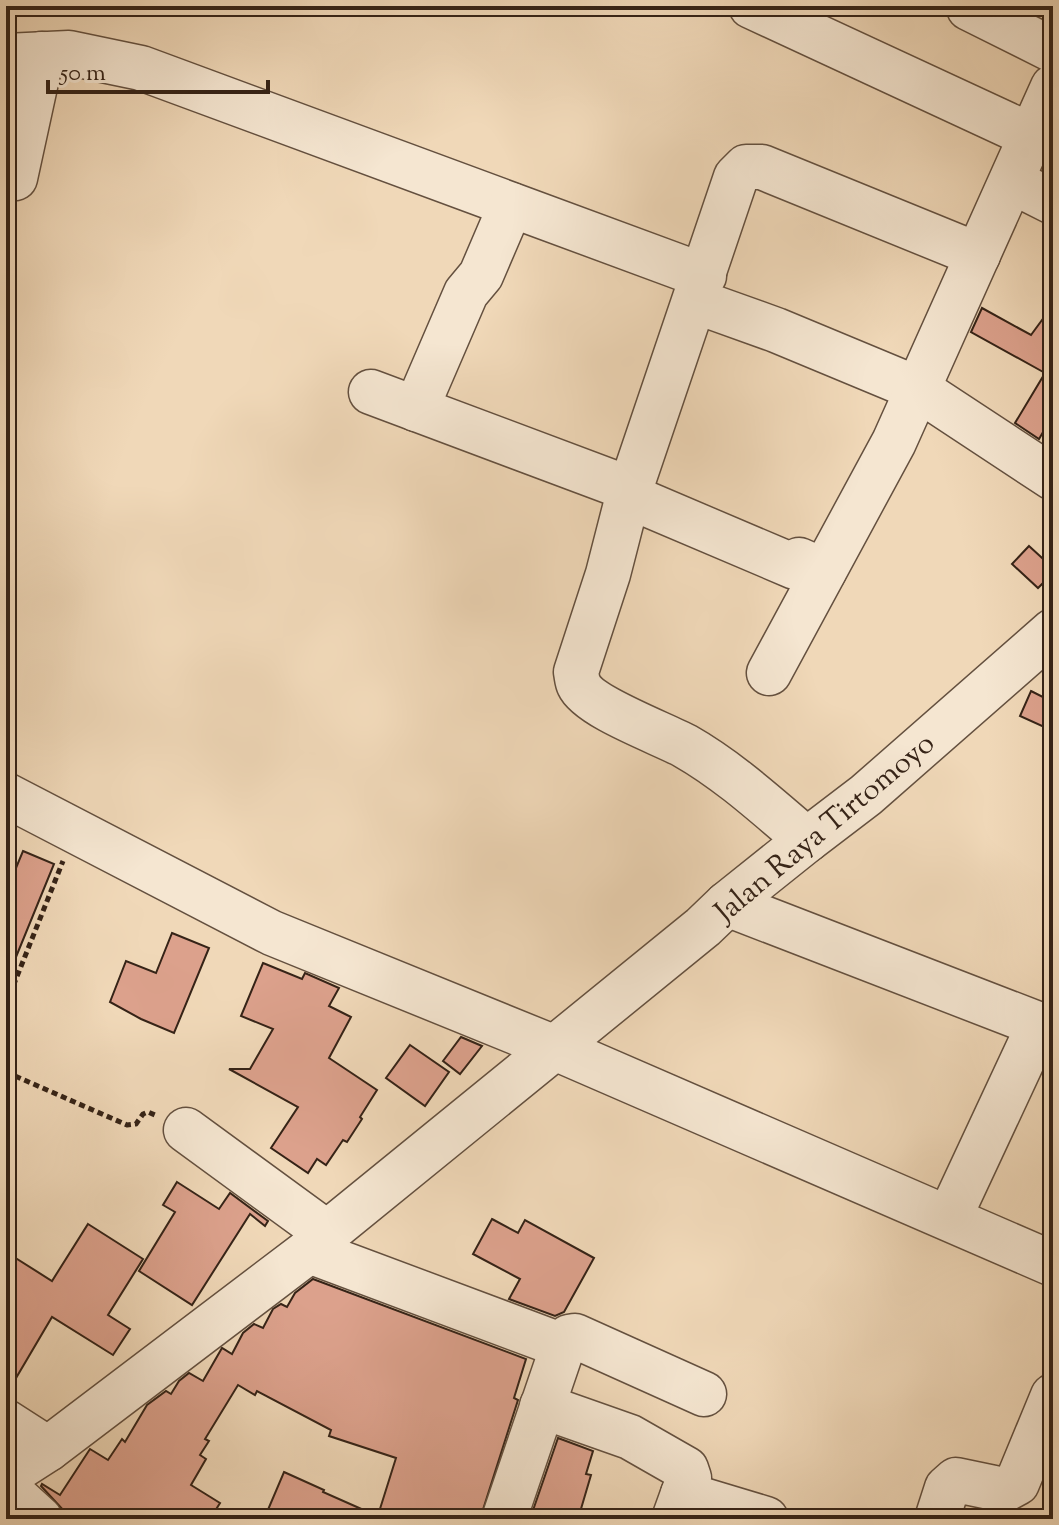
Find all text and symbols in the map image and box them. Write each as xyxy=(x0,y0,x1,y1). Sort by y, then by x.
scale bar xyxy=(48,44,268,94)
text: 50 m xyxy=(58,57,106,91)
street label: Jalan Raya Tirtomoyo xyxy=(705,724,945,935)

